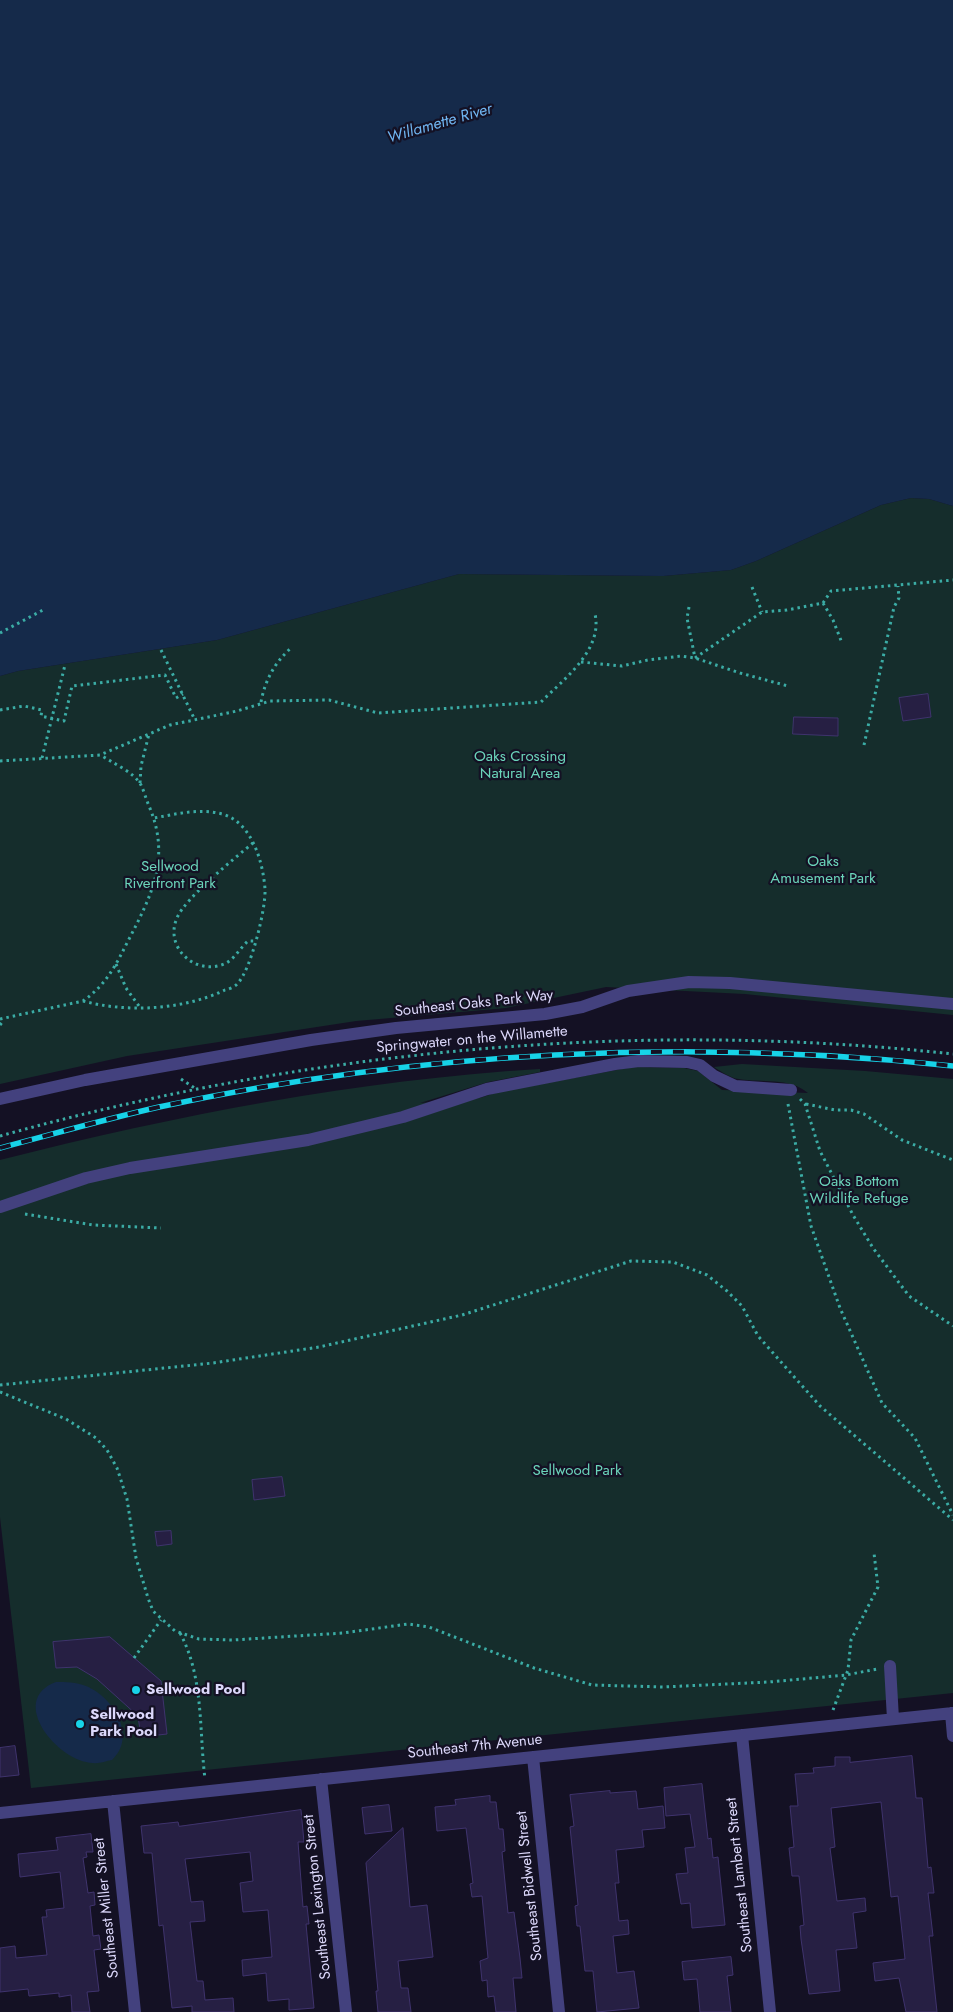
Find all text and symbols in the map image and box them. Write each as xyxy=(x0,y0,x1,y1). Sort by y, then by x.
water label: Willamette River xyxy=(385,100,495,148)
park label: Oaks Crossing Natural Area xyxy=(474,748,566,783)
park label: Oaks Amusement Park xyxy=(770,853,876,888)
park label: Sellwood Riverfront Park xyxy=(124,858,216,893)
street label: Southeast Oaks Park Way xyxy=(394,987,554,1021)
street label: Springwater on the Willamette xyxy=(376,1023,568,1057)
park label: Oaks Bottom Wildlife Refuge xyxy=(809,1173,909,1208)
park label: Sellwood Park xyxy=(533,1462,621,1480)
place label: Sellwood Pool xyxy=(146,1681,245,1699)
marker: Sellwood Pool xyxy=(130,1684,142,1696)
place label: Sellwood Park Pool xyxy=(90,1706,157,1741)
marker: Sellwood Park Pool xyxy=(74,1718,86,1730)
street label: Southeast 7th Avenue xyxy=(407,1731,543,1763)
street label: Southeast Lambert Street xyxy=(723,1797,757,1953)
street label: Southeast Bidwell Street xyxy=(513,1810,547,1962)
street label: Southeast Lexington Street xyxy=(300,1814,336,1980)
street label: Southeast Miller Street xyxy=(91,1837,123,1979)

